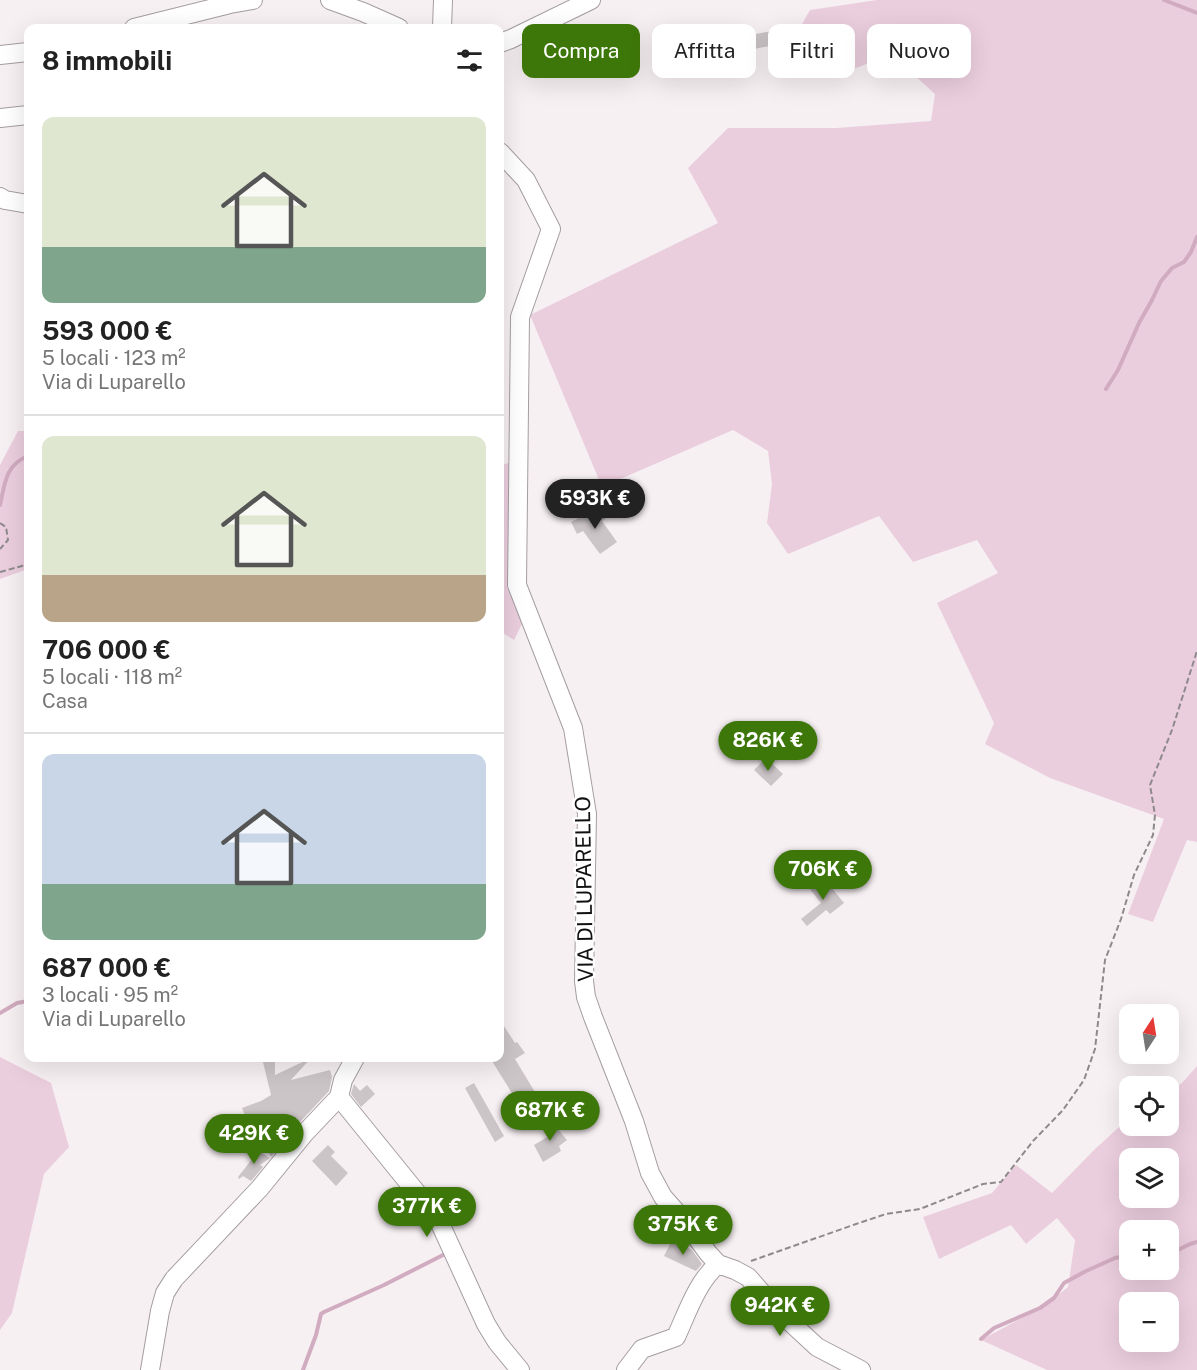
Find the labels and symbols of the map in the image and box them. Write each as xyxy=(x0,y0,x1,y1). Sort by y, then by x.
pin: 593K € xyxy=(546,479,644,530)
pin: 826K € xyxy=(719,721,817,772)
street label: VIA DI LUPARELLO xyxy=(570,796,598,982)
pin: 706K € xyxy=(774,850,872,901)
north arrow xyxy=(1119,1004,1179,1064)
pin: 687K € xyxy=(501,1091,599,1142)
pin: 429K € xyxy=(205,1114,303,1165)
pin: 377K € xyxy=(378,1187,476,1238)
pin: 375K € xyxy=(634,1205,732,1256)
pin: 942K € xyxy=(731,1286,829,1337)

